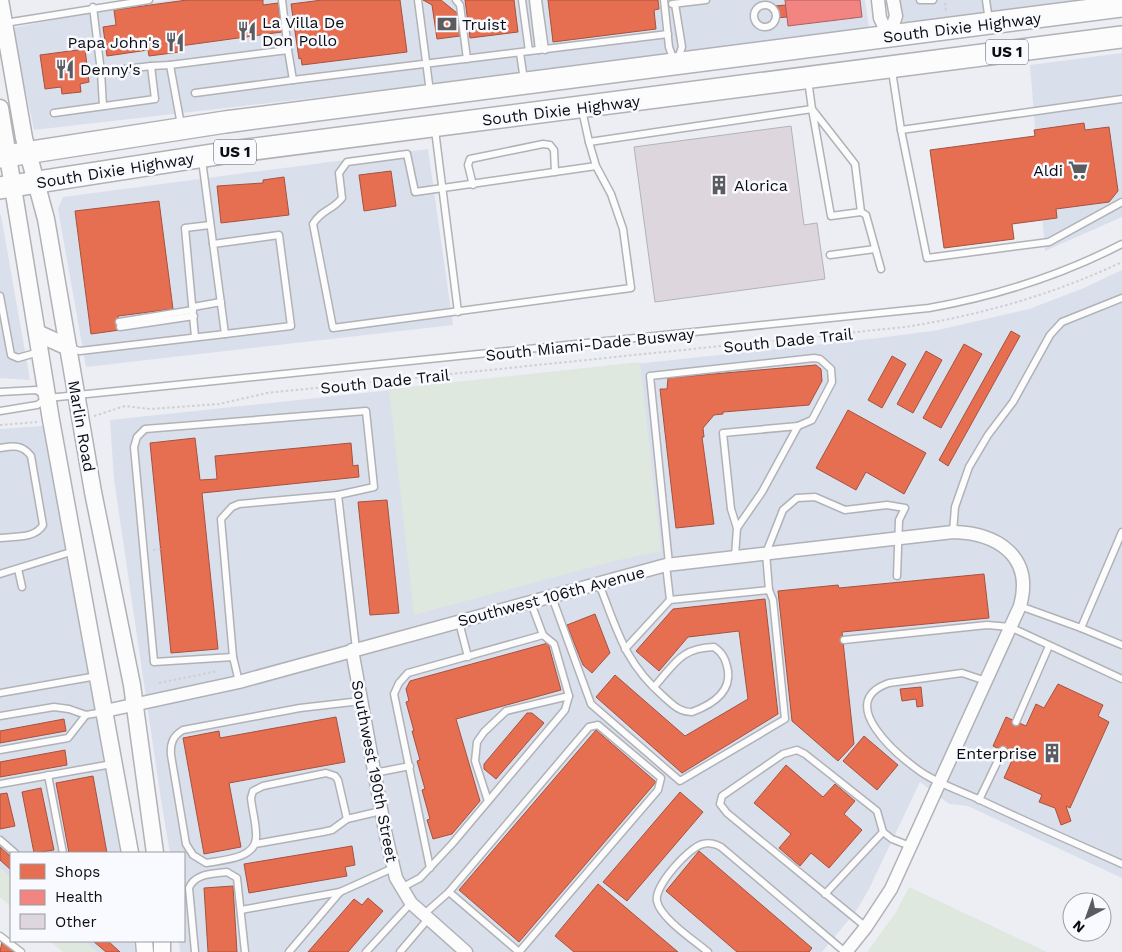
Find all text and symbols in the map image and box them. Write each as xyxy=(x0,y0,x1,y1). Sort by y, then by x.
street label: South Dixie Highway xyxy=(882,8,1043,47)
place label: La Villa De Don Pollo xyxy=(262,13,345,50)
bank icon: Truist xyxy=(436,13,458,35)
place label: Truist xyxy=(462,15,507,34)
restaurant icon: La Villa De Don Pollo xyxy=(236,20,258,42)
restaurant icon: Papa John's xyxy=(164,31,186,53)
place label: Papa John's xyxy=(67,33,160,52)
road number: US 1 xyxy=(986,40,1028,64)
restaurant icon: Denny's xyxy=(54,58,76,80)
place label: Denny's xyxy=(80,60,141,79)
street label: South Dixie Highway xyxy=(481,91,642,130)
road number: US 1 xyxy=(214,140,256,164)
street label: South Dixie Highway xyxy=(35,149,196,192)
supermarket icon: Aldi xyxy=(1067,159,1089,181)
place label: Aldi xyxy=(1033,161,1063,180)
building icon: Alorica xyxy=(708,174,730,196)
place label: Alorica xyxy=(734,176,788,195)
street label: South Miami-Dade Busway xyxy=(485,324,696,365)
street label: South Dade Trail xyxy=(723,324,854,357)
street label: South Dade Trail xyxy=(320,365,451,398)
street label: Marlin Road xyxy=(64,379,99,473)
street label: Southwest 106th Avenue xyxy=(456,562,647,631)
street label: Southwest 190th Street xyxy=(348,678,402,864)
building icon: Enterprise xyxy=(1041,742,1063,764)
place label: Enterprise xyxy=(956,744,1037,763)
legend xyxy=(10,852,185,942)
text: Shops xyxy=(55,863,100,881)
text: Health xyxy=(55,888,103,906)
north arrow xyxy=(1062,892,1112,942)
text: Other xyxy=(55,913,97,931)
text: N xyxy=(1069,917,1088,936)

